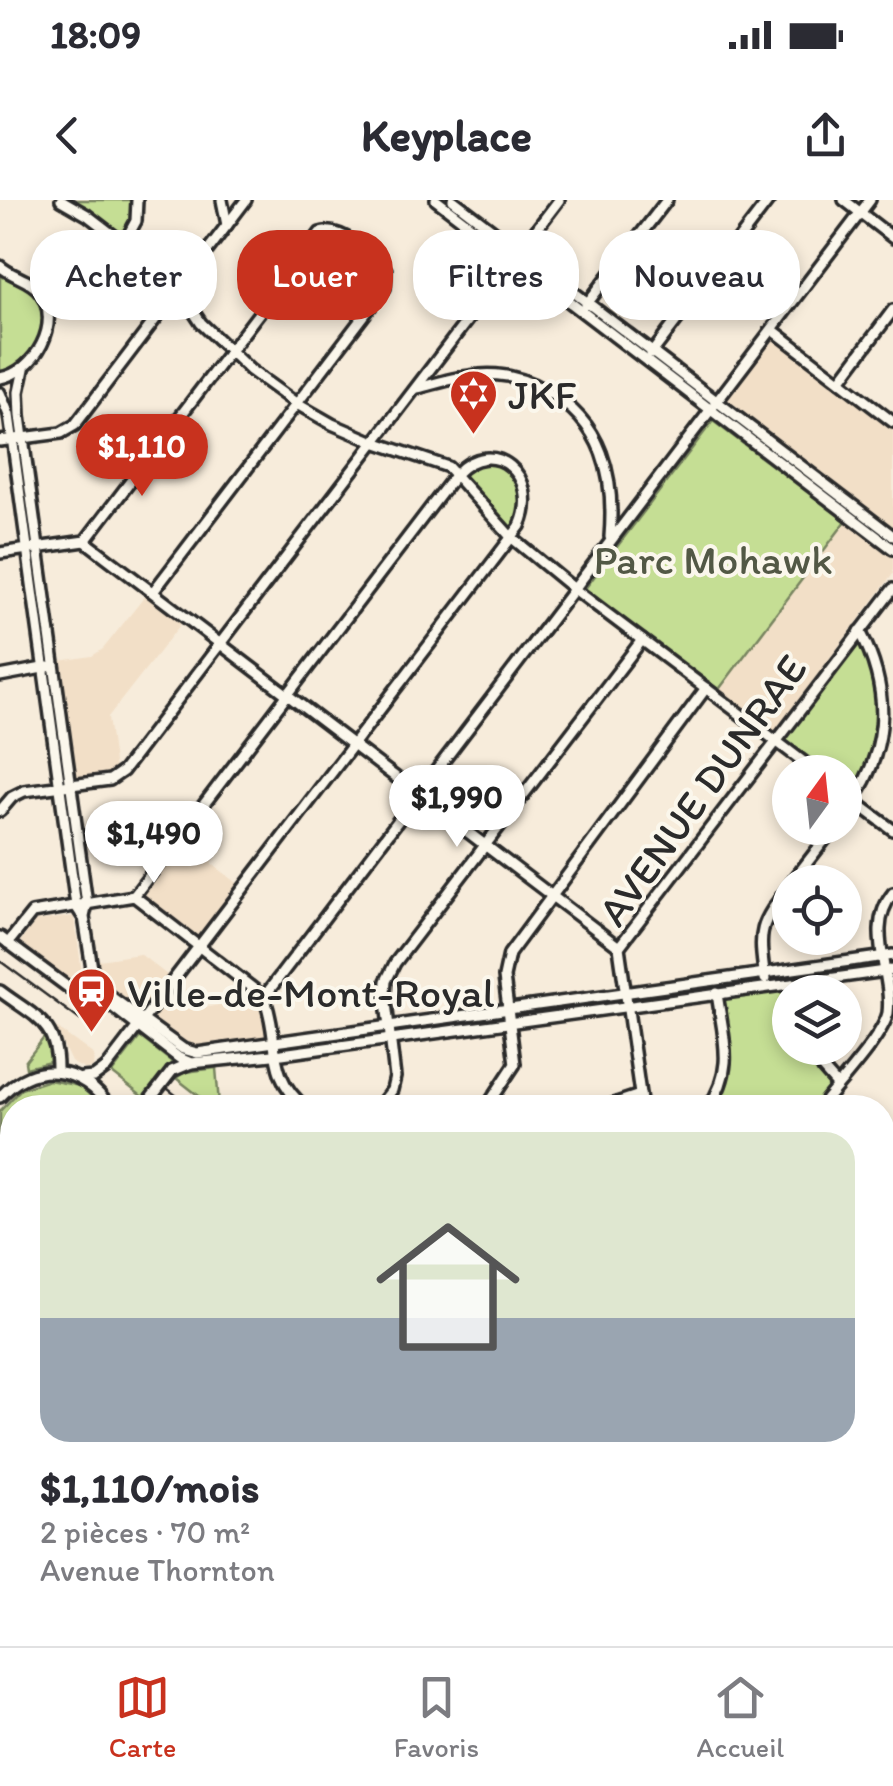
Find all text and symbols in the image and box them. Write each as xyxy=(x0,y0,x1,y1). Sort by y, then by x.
text: 18:09 xyxy=(50,12,141,58)
icon: back xyxy=(40,108,95,163)
text: Keyplace xyxy=(361,108,532,162)
icon: share xyxy=(798,108,853,163)
chip: Acheter xyxy=(30,230,217,320)
chip: Louer xyxy=(237,230,393,320)
chip: Filtres xyxy=(413,230,579,320)
chip: Nouveau xyxy=(599,230,800,320)
synagogue icon: JKF xyxy=(447,368,499,436)
place label: JKF xyxy=(508,369,577,420)
pin: $1,110 xyxy=(61,414,223,499)
text: $1,110 xyxy=(98,427,186,465)
park label: Parc Mohawk xyxy=(593,534,833,585)
street label: AVENUE DUNRAE xyxy=(587,645,817,935)
north arrow xyxy=(772,755,862,845)
map controls xyxy=(772,755,862,1065)
pin: $1,990 xyxy=(376,765,538,850)
text: $1,990 xyxy=(411,778,503,816)
pin: $1,490 xyxy=(73,801,235,886)
text: $1,490 xyxy=(107,814,201,852)
button: locate xyxy=(772,865,862,955)
station icon: Ville-de-Mont-Royal xyxy=(66,966,118,1034)
place label: Ville-de-Mont-Royal xyxy=(127,967,495,1018)
button: layers xyxy=(772,975,862,1065)
icon: home xyxy=(358,1197,538,1377)
text: $1,110/mois xyxy=(40,1462,259,1513)
text: 2 pièces · 70 m² xyxy=(40,1513,250,1551)
text: Avenue Thornton xyxy=(40,1551,275,1589)
tab: Carte xyxy=(109,1670,176,1764)
tab: Favoris xyxy=(394,1670,479,1764)
tab: Accueil xyxy=(697,1670,784,1764)

